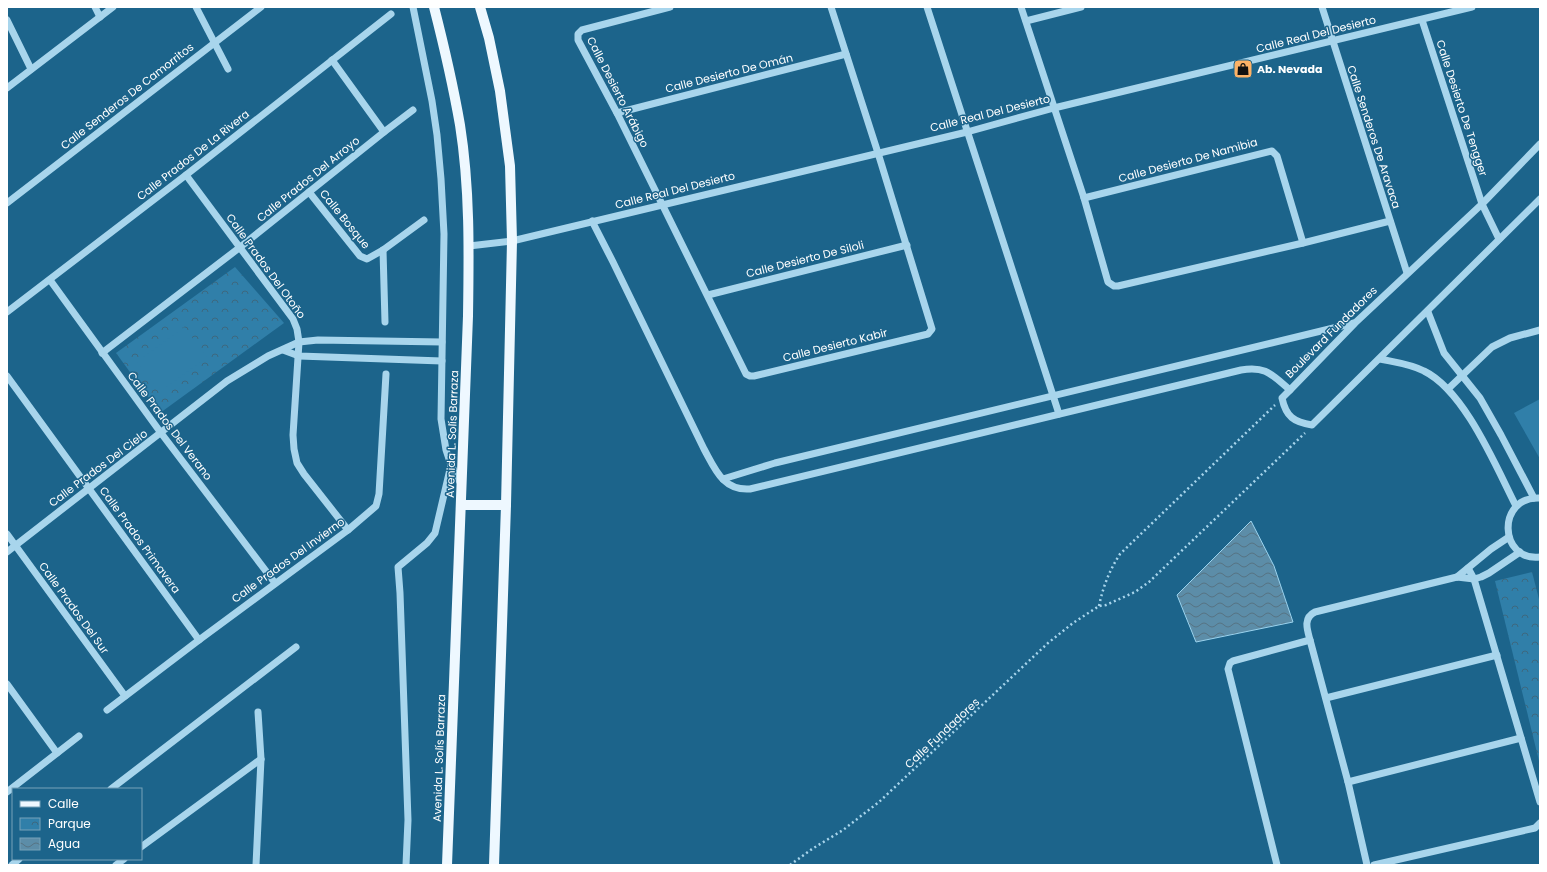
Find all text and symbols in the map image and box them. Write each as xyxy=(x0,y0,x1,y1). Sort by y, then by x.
street label: Calle Real Del Desierto xyxy=(1254,11,1378,57)
street label: Calle Desierto Arábigo xyxy=(583,34,653,150)
street label: Calle Desierto De Tengger xyxy=(1432,38,1492,178)
street label: Calle Senderos De Camorritos xyxy=(57,39,197,153)
street label: Calle Desierto De Omán xyxy=(663,49,795,97)
shop icon: Ab. Nevada xyxy=(1232,58,1254,80)
place label: Ab. Nevada xyxy=(1257,61,1322,77)
street label: Calle Senderos De Aravaca xyxy=(1343,63,1405,211)
street label: Calle Real Del Desierto xyxy=(928,90,1052,136)
street label: Calle Prados De La Rivera xyxy=(133,106,253,204)
street label: Calle Prados Del Arroyo xyxy=(253,132,363,226)
street label: Calle Desierto De Namibia xyxy=(1117,134,1259,186)
street label: Calle Real Del Desierto xyxy=(613,167,737,213)
street label: Calle Bosque xyxy=(316,186,374,252)
street label: Calle Prados Del Otoño xyxy=(222,210,310,322)
street label: Calle Desierto De Siloli xyxy=(744,237,866,281)
street label: Boulevard Fundadores xyxy=(1281,282,1381,382)
street label: Calle Desierto Kabir xyxy=(781,324,889,366)
street label: Calle Prados Del Verano xyxy=(124,368,216,484)
street label: Avenida L. Solís Barraza xyxy=(442,370,462,498)
street label: Calle Prados Del Cielo xyxy=(45,425,151,511)
street label: Calle Prados Primavera xyxy=(96,483,184,597)
street label: Calle Prados Del Invierno xyxy=(228,514,348,606)
street label: Calle Prados Del Sur xyxy=(35,559,113,657)
street label: Avenida L. Solís Barraza xyxy=(429,694,449,822)
street label: Calle Fundadores xyxy=(901,694,983,772)
legend xyxy=(12,788,142,860)
text: Calle xyxy=(48,795,79,812)
text: Parque xyxy=(48,815,91,832)
text: Agua xyxy=(48,835,80,852)

